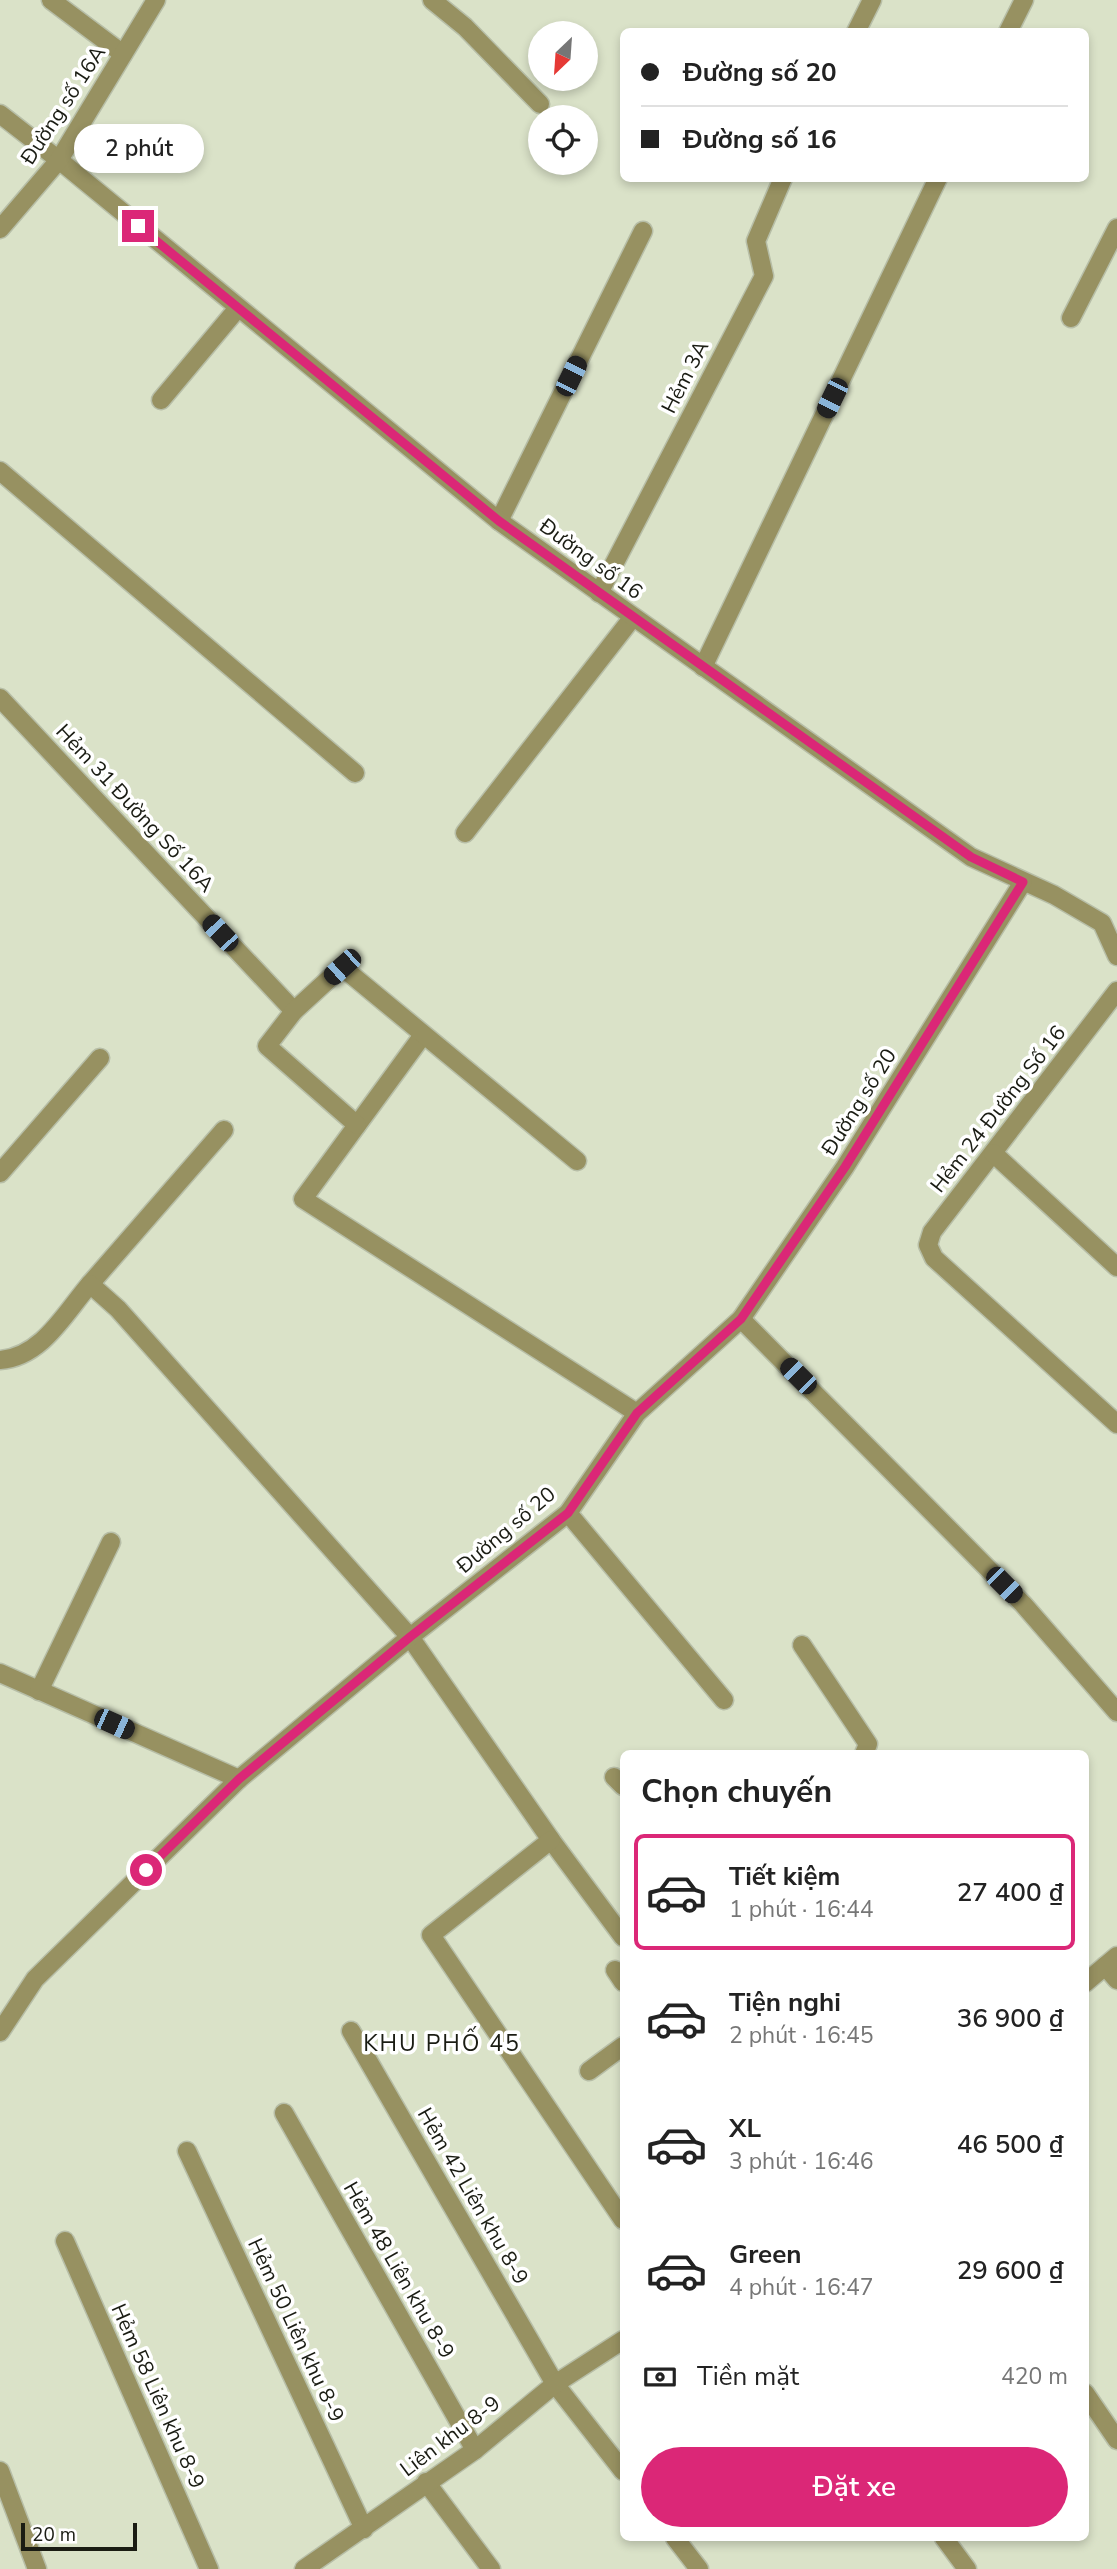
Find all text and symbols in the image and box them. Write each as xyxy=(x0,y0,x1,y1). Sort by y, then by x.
north arrow xyxy=(528,21,598,91)
map controls xyxy=(528,21,598,175)
street label: Đường số 16A xyxy=(14,40,112,171)
text: Đường số 20 xyxy=(683,55,837,90)
button: locate xyxy=(528,105,598,175)
text: Đường số 16 xyxy=(683,122,837,157)
callout: 2 phút xyxy=(73,124,203,174)
text: 2 phút xyxy=(105,133,173,164)
route end xyxy=(122,210,154,242)
street label: Hẻm 3A xyxy=(655,336,715,418)
car xyxy=(553,353,590,399)
car xyxy=(814,375,851,421)
street label: Đường số 16 xyxy=(533,512,648,606)
street label: Hẻm 31 Đường Số 16A xyxy=(50,718,220,898)
car xyxy=(198,910,243,956)
car xyxy=(320,945,365,989)
street label: Hẻm 24 Đường Số 16 xyxy=(924,1020,1072,1198)
street label: Đường số 20 xyxy=(815,1043,903,1162)
car xyxy=(776,1354,821,1398)
street label: Đường số 20 xyxy=(450,1480,561,1580)
car xyxy=(982,1563,1027,1607)
car xyxy=(91,1706,138,1742)
text: Chọn chuyến xyxy=(641,1770,832,1813)
route start xyxy=(130,1854,162,1886)
text: Tiết kiệm xyxy=(729,1859,840,1894)
icon: car xyxy=(645,1861,708,1924)
text: 27 400 ₫ xyxy=(957,1875,1064,1910)
text: 1 phút · 16:44 xyxy=(729,1894,874,1925)
text: Tiện nghi xyxy=(729,1985,841,2020)
icon: car xyxy=(645,1987,708,2050)
text: 36 900 ₫ xyxy=(957,2001,1064,2036)
text: 2 phút · 16:45 xyxy=(729,2020,874,2051)
district label: KHU PHỐ 45 xyxy=(363,2026,521,2059)
street label: Hẻm 42 Liên khu 8-9 xyxy=(411,2103,535,2289)
text: XL xyxy=(729,2111,761,2146)
icon: car xyxy=(645,2113,708,2176)
text: 46 500 ₫ xyxy=(957,2127,1064,2162)
text: 3 phút · 16:46 xyxy=(729,2146,874,2177)
street label: Hẻm 48 Liên khu 8-9 xyxy=(337,2177,461,2363)
street label: Hẻm 50 Liên khu 8-9 xyxy=(241,2234,351,2426)
text: Green xyxy=(729,2237,802,2272)
icon: car xyxy=(645,2239,708,2302)
text: 29 600 ₫ xyxy=(957,2253,1064,2288)
text: 4 phút · 16:47 xyxy=(729,2272,874,2303)
street label: Hẻm 58 Liên khu 8-9 xyxy=(105,2299,211,2493)
icon: cash xyxy=(641,2358,679,2396)
text: Tiền mặt xyxy=(697,2359,799,2394)
text: 420 m xyxy=(1001,2361,1068,2392)
street label: Liên khu 8-9 xyxy=(394,2389,506,2483)
button: Đặt xe xyxy=(641,2447,1068,2527)
scale bar xyxy=(21,2520,136,2552)
text: 20 m xyxy=(32,2522,76,2548)

